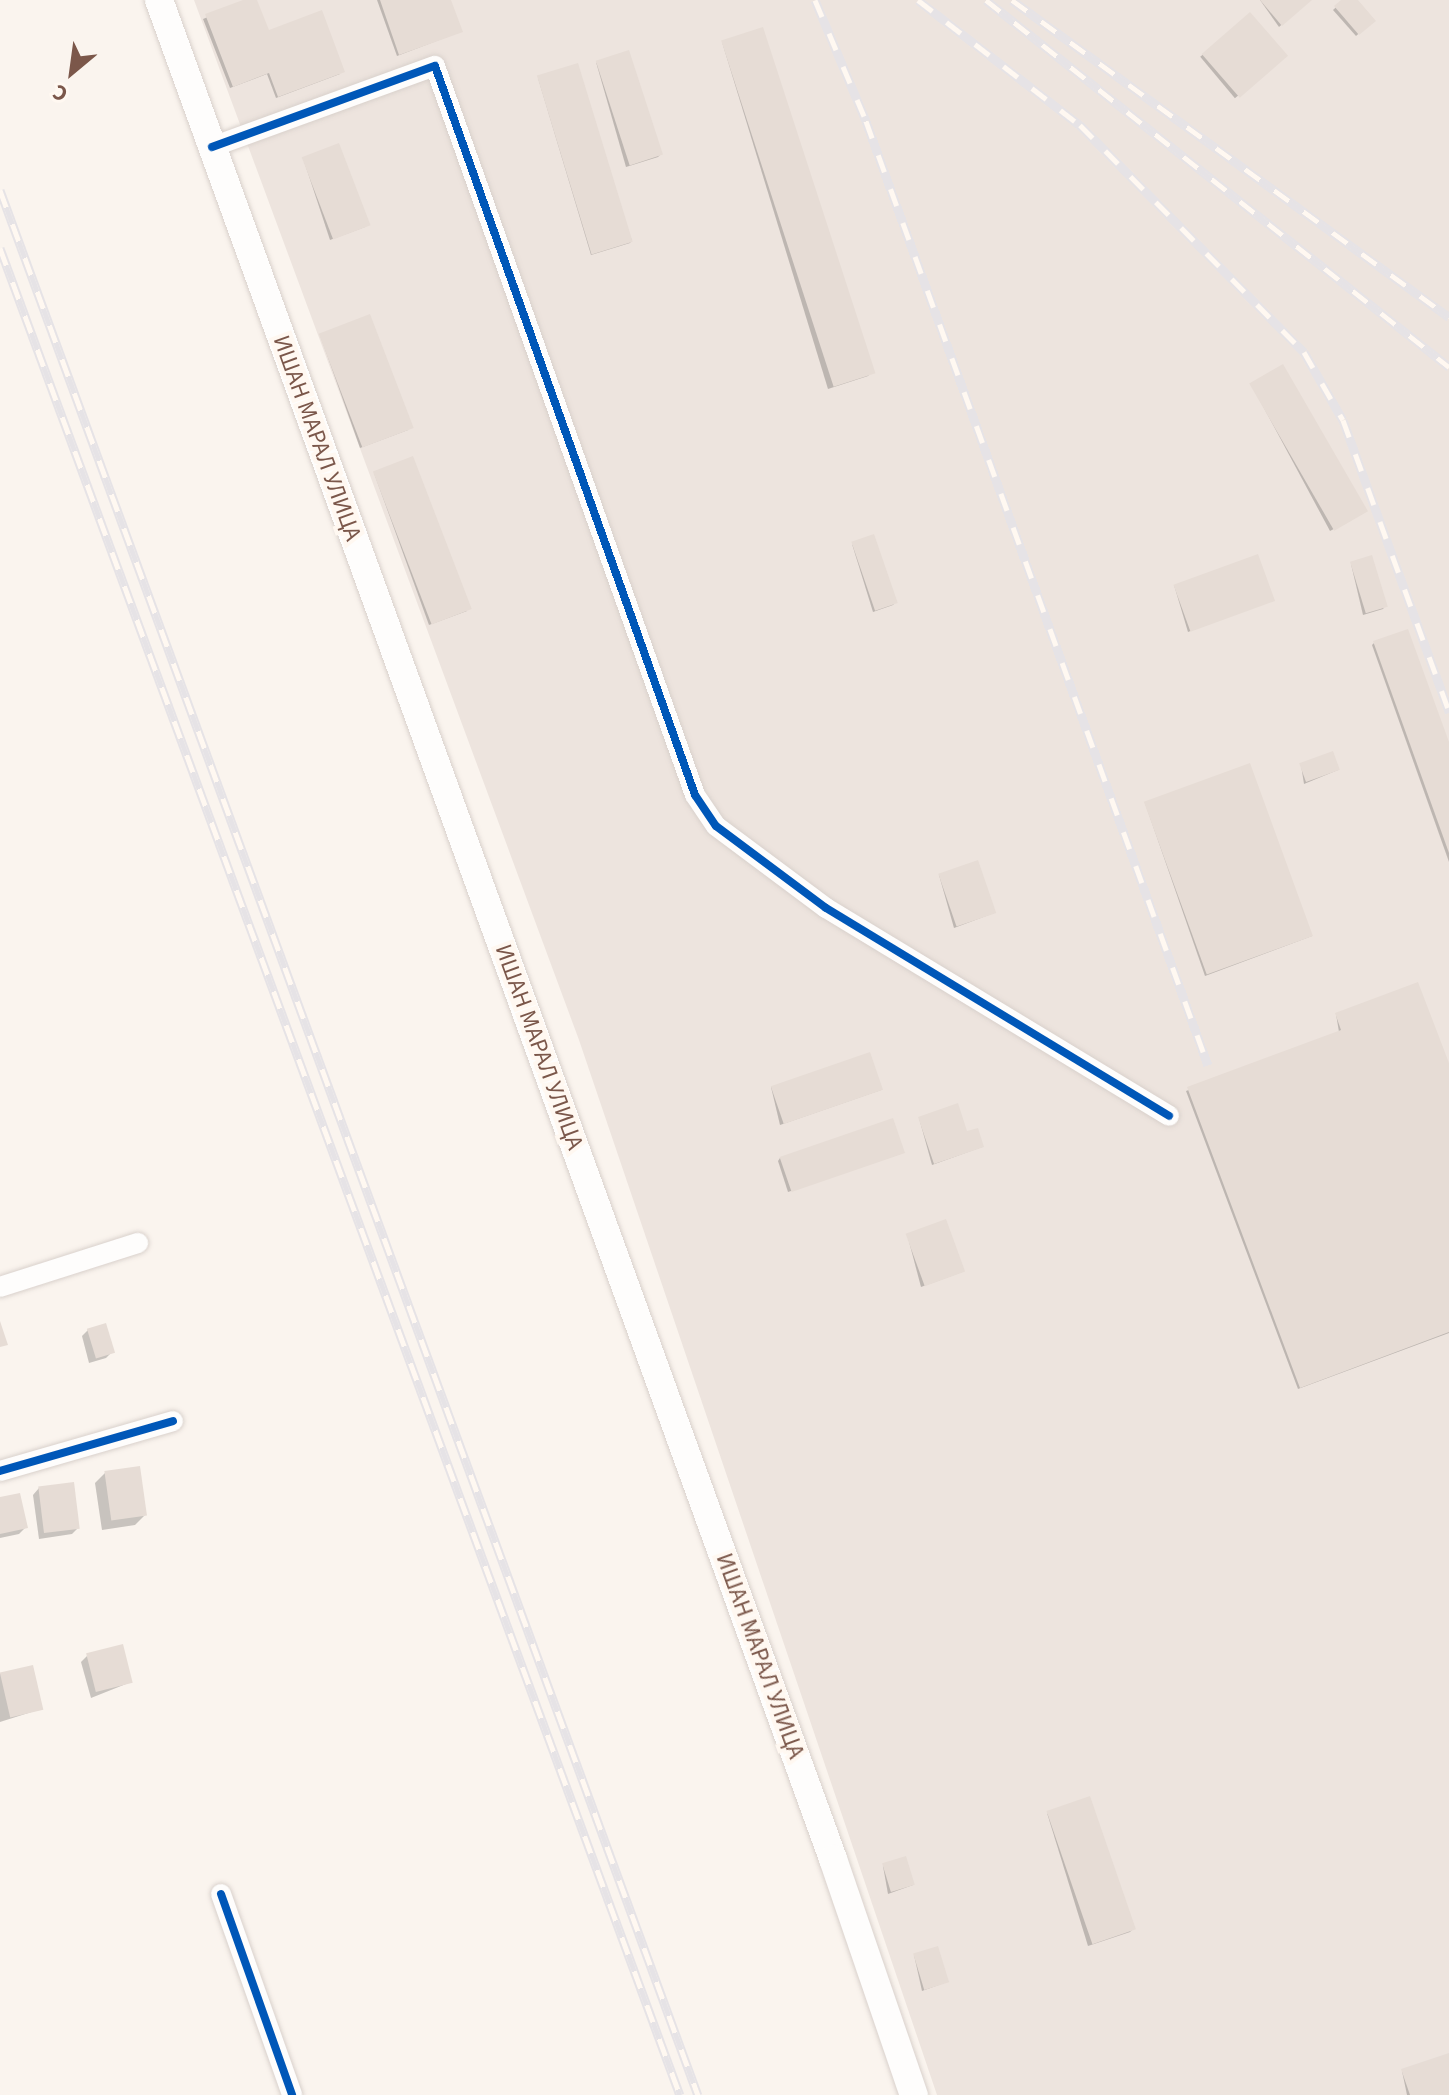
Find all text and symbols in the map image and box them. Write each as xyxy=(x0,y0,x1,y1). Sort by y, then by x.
north arrow xyxy=(32,32,112,112)
text: С xyxy=(47,76,74,110)
street label: ИШАН МАРАЛ УЛИЦА xyxy=(266,331,368,545)
street label: ИШАН МАРАЛ УЛИЦА xyxy=(488,940,590,1154)
street label: ИШАН МАРАЛ УЛИЦА xyxy=(709,1549,811,1763)

